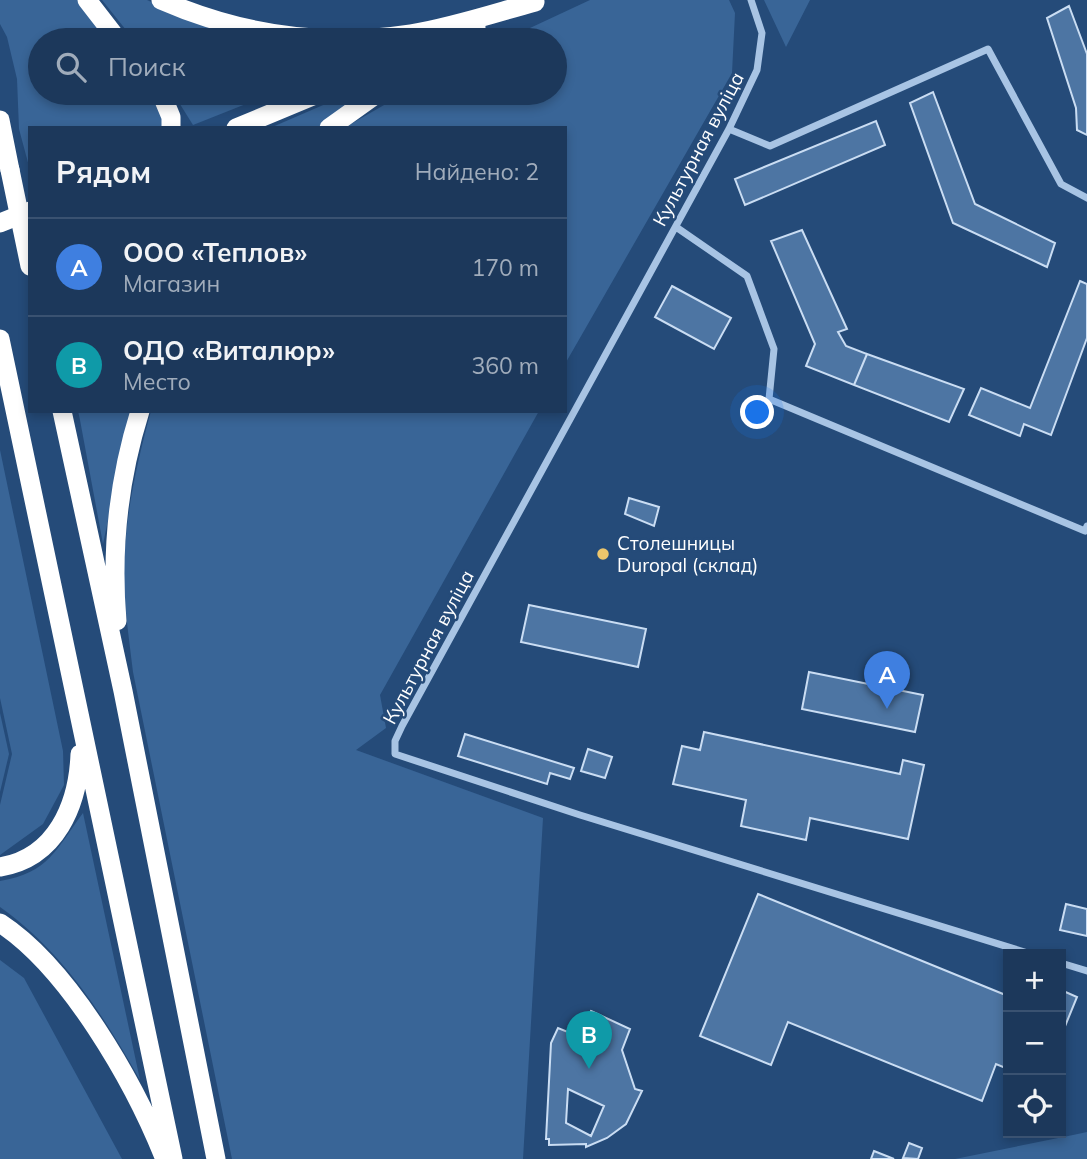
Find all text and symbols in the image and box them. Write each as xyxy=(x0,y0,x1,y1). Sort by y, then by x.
search box xyxy=(28,28,567,105)
icon: search xyxy=(52,48,90,86)
text: Поиск xyxy=(108,50,186,83)
street label: Культурная вуліца xyxy=(647,68,749,230)
text: Рядом xyxy=(56,153,151,191)
text: Найдено: 2 xyxy=(415,157,539,186)
text: ООО «Теплов» xyxy=(123,236,307,269)
text: A xyxy=(70,253,88,282)
text: 170 m xyxy=(471,253,539,282)
text: Магазин xyxy=(123,269,220,298)
text: ОДО «Виталюр» xyxy=(123,334,335,367)
text: B xyxy=(71,351,87,380)
text: 360 m xyxy=(471,351,539,380)
text: Место xyxy=(123,367,191,396)
your location xyxy=(740,395,774,429)
place label: Столешницы Duropal (склад) xyxy=(617,531,758,577)
marker: Столешницы Duropal (склад) xyxy=(595,546,611,562)
street label: Культурная вуліца xyxy=(377,566,479,728)
pin: A xyxy=(864,651,910,709)
map controls xyxy=(1003,949,1066,1138)
button: + xyxy=(1003,949,1066,1012)
pin: B xyxy=(566,1011,612,1069)
button: − xyxy=(1003,1012,1066,1075)
button: locate xyxy=(1003,1075,1066,1138)

